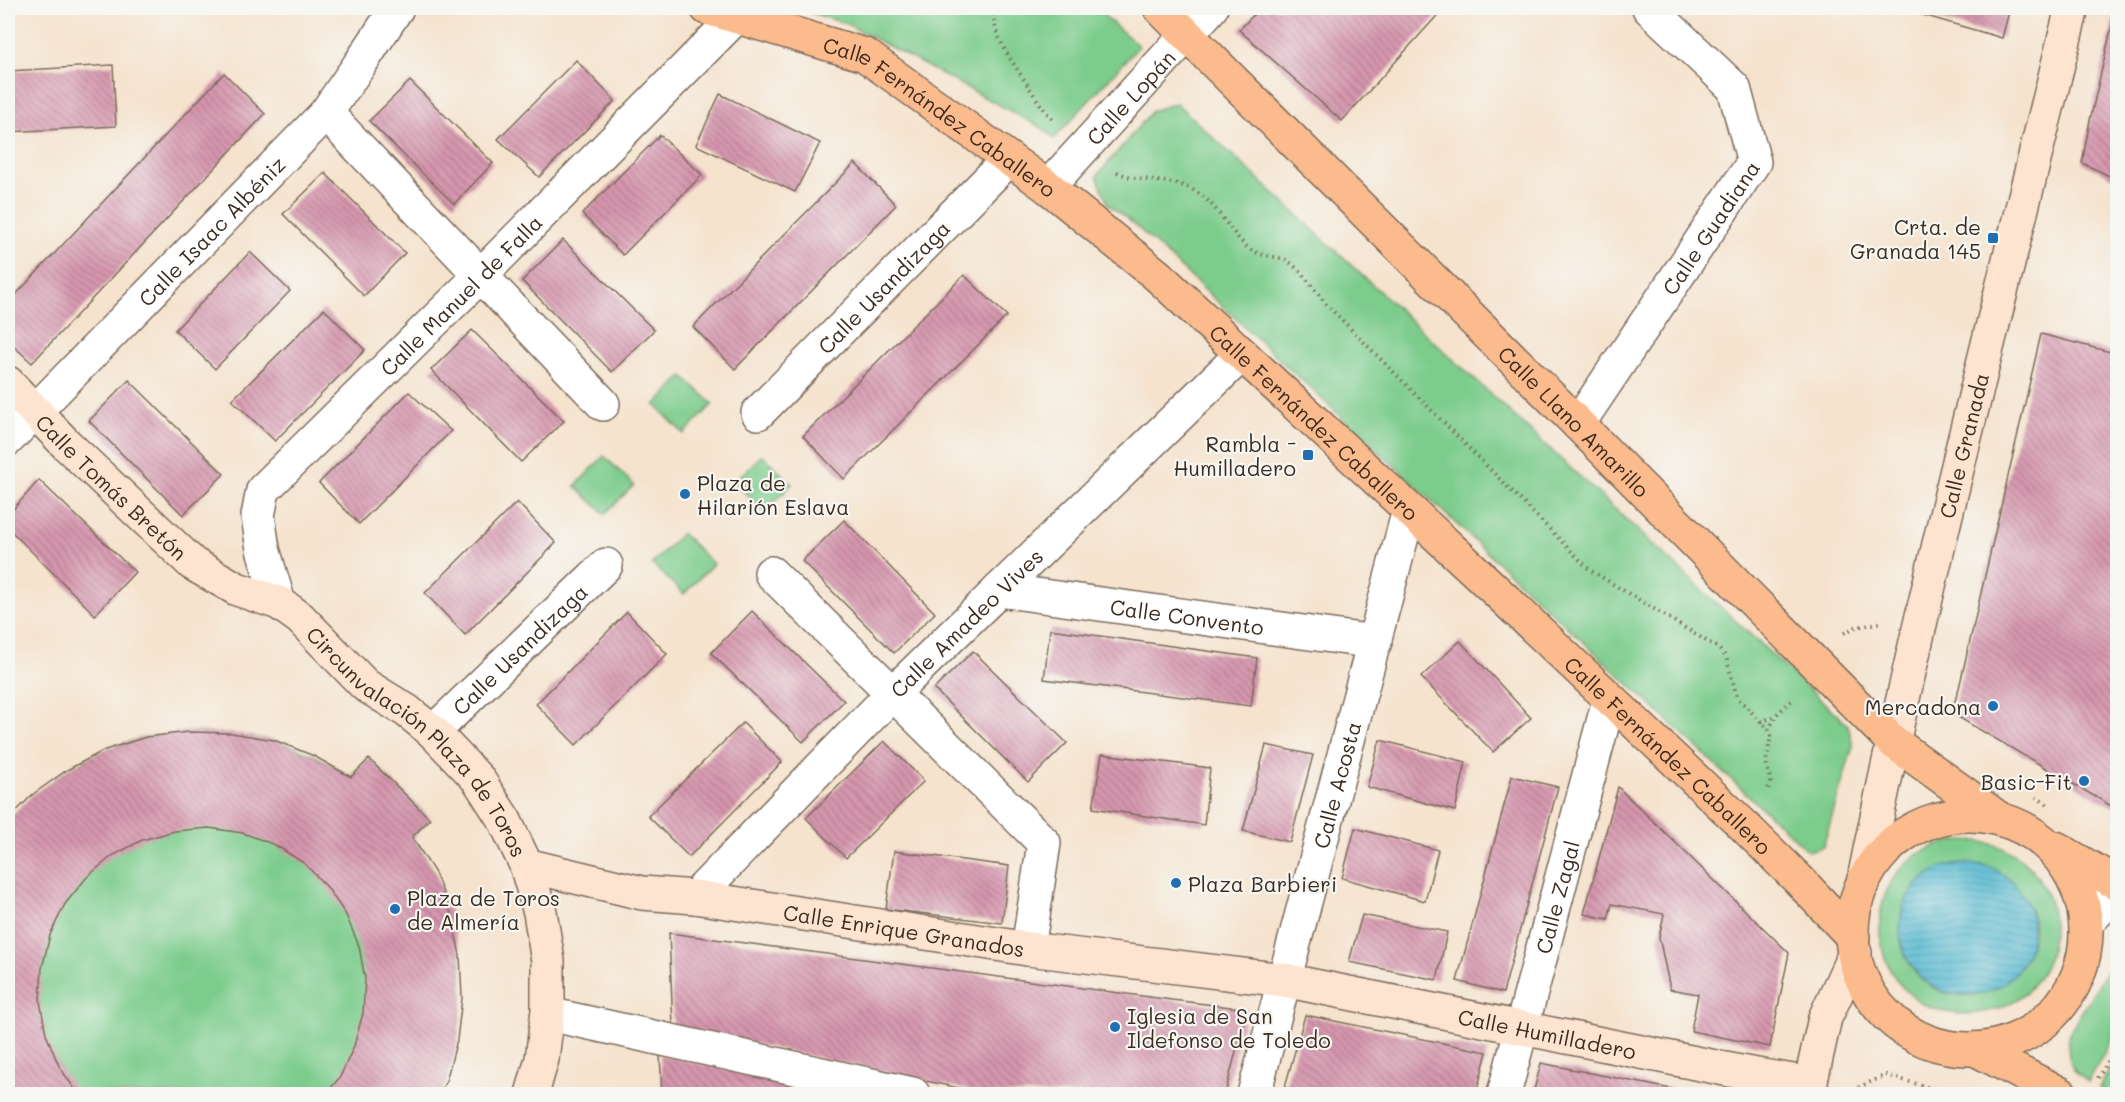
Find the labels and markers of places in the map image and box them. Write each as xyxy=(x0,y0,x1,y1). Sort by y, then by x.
place label: Crta. de Granada 145 xyxy=(1850,213,1981,264)
marker: Crta. de Granada 145 xyxy=(1986,231,2000,245)
place label: Rambla - Humilladero xyxy=(1173,430,1296,481)
marker: Rambla - Humilladero xyxy=(1301,448,1315,462)
place label: Plaza de Hilarión Eslava xyxy=(697,469,849,520)
marker: Plaza de Hilarión Eslava xyxy=(678,487,692,501)
place label: Mercadona xyxy=(1865,693,1981,720)
marker: Mercadona xyxy=(1986,699,2000,713)
place label: Basic-Fit xyxy=(1981,768,2072,795)
marker: Basic-Fit xyxy=(2077,774,2091,788)
place label: Plaza Barbieri xyxy=(1188,870,1337,897)
marker: Plaza Barbieri xyxy=(1169,876,1183,890)
place label: Plaza de Toros de Almería xyxy=(407,884,560,935)
marker: Plaza de Toros de Almería xyxy=(388,902,402,916)
place label: Iglesia de San Ildefonso de Toledo xyxy=(1127,1002,1331,1053)
marker: Iglesia de San Ildefonso de Toledo xyxy=(1108,1020,1122,1034)

